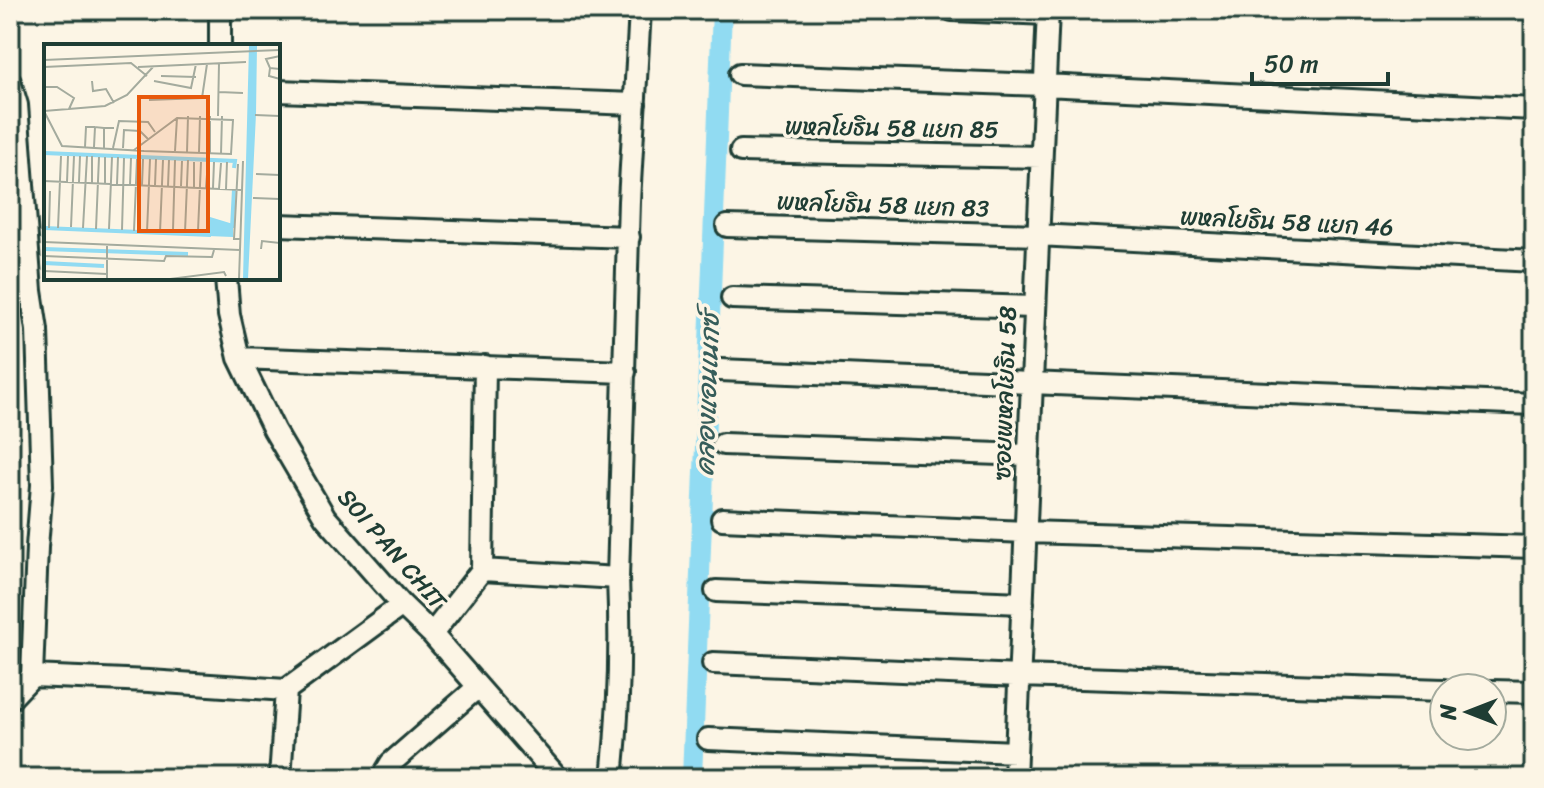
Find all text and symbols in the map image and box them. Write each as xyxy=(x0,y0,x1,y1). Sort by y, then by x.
scale bar xyxy=(1252,36,1388,86)
text: 50 m xyxy=(1264,43,1319,85)
inset map xyxy=(44,44,280,280)
street label: พหลโยธิน 58 แยก 85 xyxy=(785,105,999,151)
street label: พหลโยธิน 58 แยก 83 xyxy=(776,180,990,230)
street label: พหลโยธิน 58 แยก 46 xyxy=(1179,195,1395,249)
water label: คลองแอนเนกซ์ xyxy=(681,302,733,476)
street label: ซอยพหลโยธิน 58 xyxy=(981,305,1029,481)
street label: SOI PAN CHIT xyxy=(327,478,459,621)
north arrow xyxy=(1428,672,1508,752)
text: N xyxy=(1429,704,1468,721)

